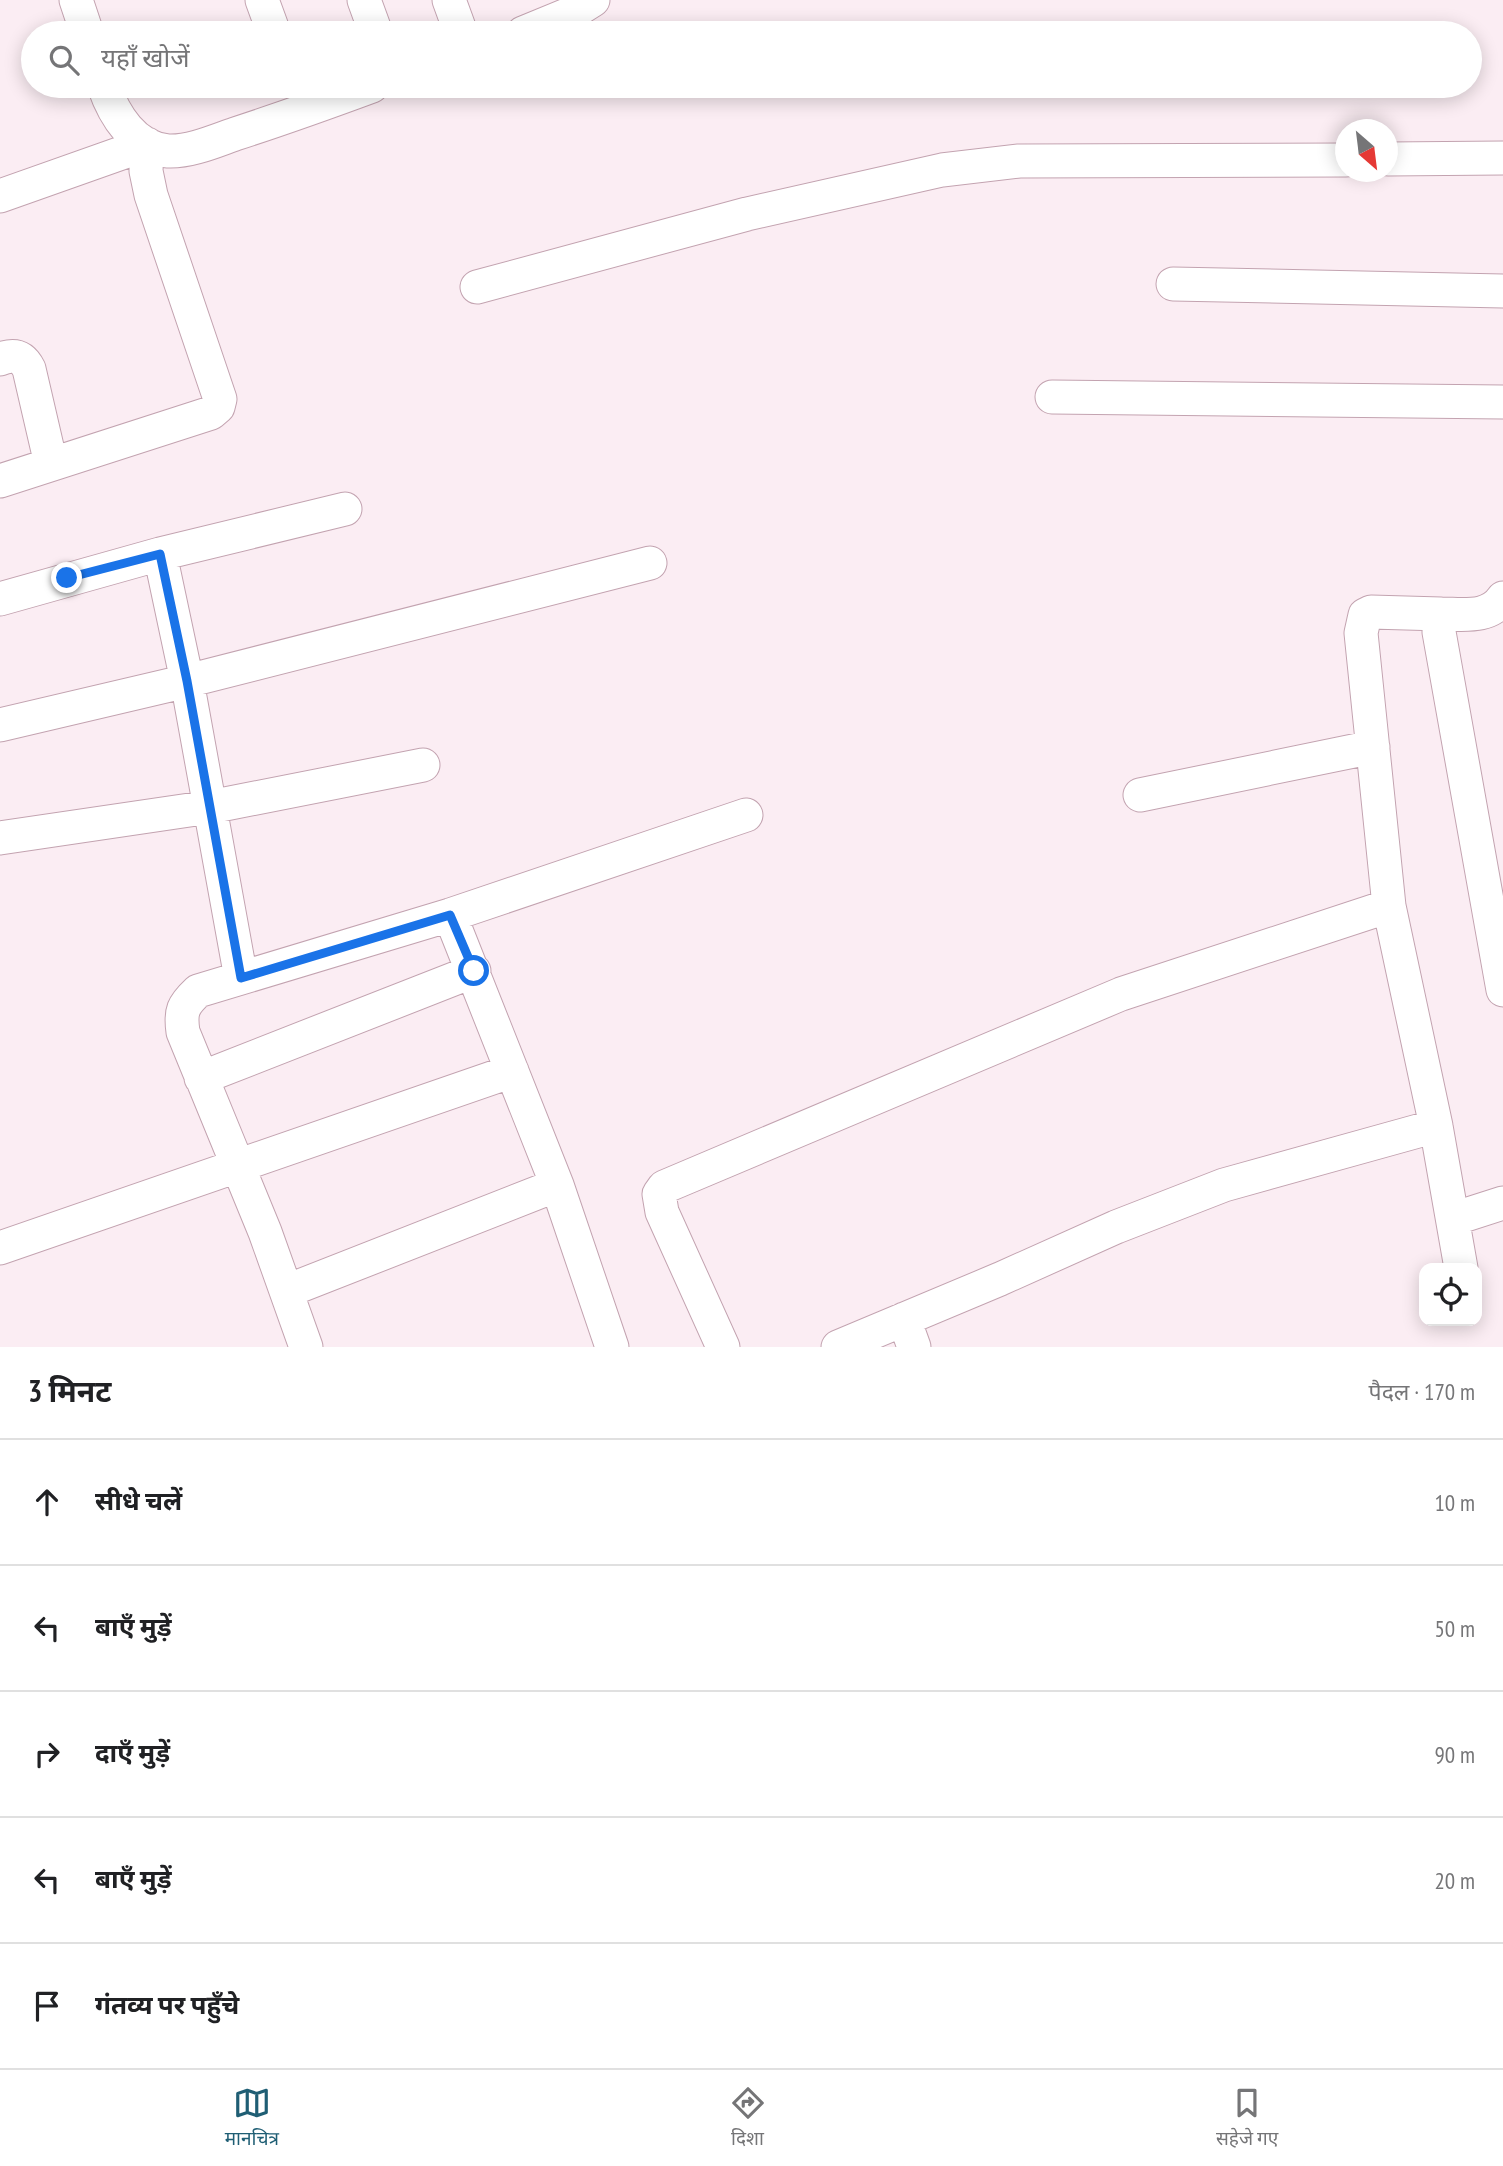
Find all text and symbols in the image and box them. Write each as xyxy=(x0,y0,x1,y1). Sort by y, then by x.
search box xyxy=(21,21,1482,98)
icon: search xyxy=(45,41,83,79)
text: यहाँ खोजें xyxy=(101,41,189,74)
north arrow xyxy=(1335,119,1398,182)
route end xyxy=(51,562,82,593)
route start xyxy=(458,955,489,986)
map controls xyxy=(1419,1263,1482,1326)
button: locate xyxy=(1419,1263,1482,1326)
text: 3 मिनट xyxy=(28,1371,111,1410)
text: पैदल · 170 m xyxy=(1369,1377,1475,1406)
icon: ahead xyxy=(28,1483,66,1521)
text: सीधे चलें xyxy=(95,1484,182,1517)
text: 10 m xyxy=(1434,1488,1475,1517)
icon: left xyxy=(28,1609,66,1647)
text: बाएँ मुड़ें xyxy=(95,1610,172,1643)
text: 50 m xyxy=(1434,1614,1475,1643)
icon: right xyxy=(28,1735,66,1773)
text: दाएँ मुड़ें xyxy=(95,1736,170,1769)
text: 90 m xyxy=(1434,1740,1475,1769)
icon: left xyxy=(28,1861,66,1899)
text: बाएँ मुड़ें xyxy=(95,1862,172,1895)
text: 20 m xyxy=(1434,1866,1475,1895)
icon: arrive xyxy=(28,1987,66,2025)
text: गंतव्य पर पहुँचे xyxy=(95,1988,239,2021)
tab: मानचित्र xyxy=(225,2084,279,2153)
tab: दिशा xyxy=(729,2084,767,2153)
tab: सहेजे गए xyxy=(1216,2084,1278,2153)

